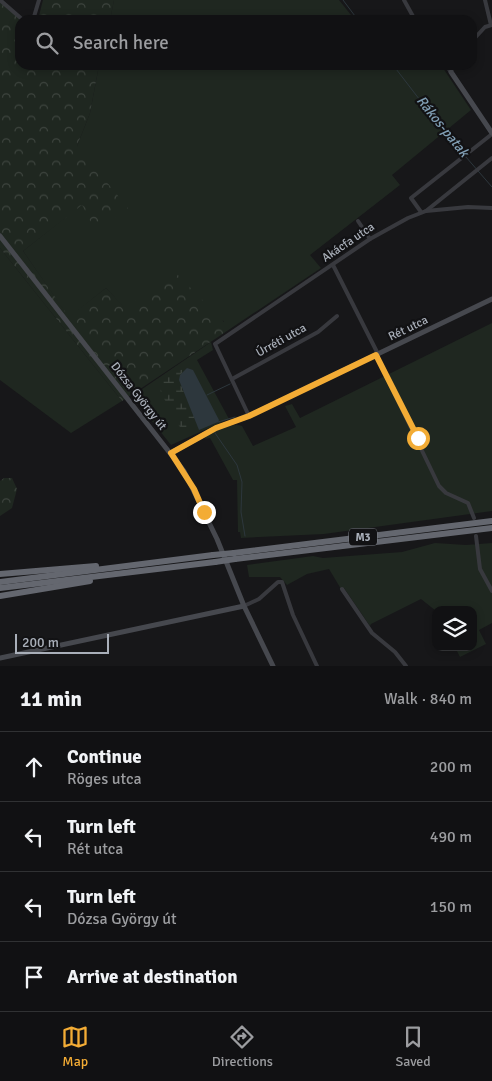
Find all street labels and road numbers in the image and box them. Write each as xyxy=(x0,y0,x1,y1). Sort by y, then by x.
street label: Akácfa utca xyxy=(319,219,377,265)
street label: Rét utca xyxy=(386,312,431,344)
street label: Úrréti utca xyxy=(253,320,309,360)
street label: Dózsa György út xyxy=(107,359,170,433)
road number: M3 xyxy=(349,528,377,546)

